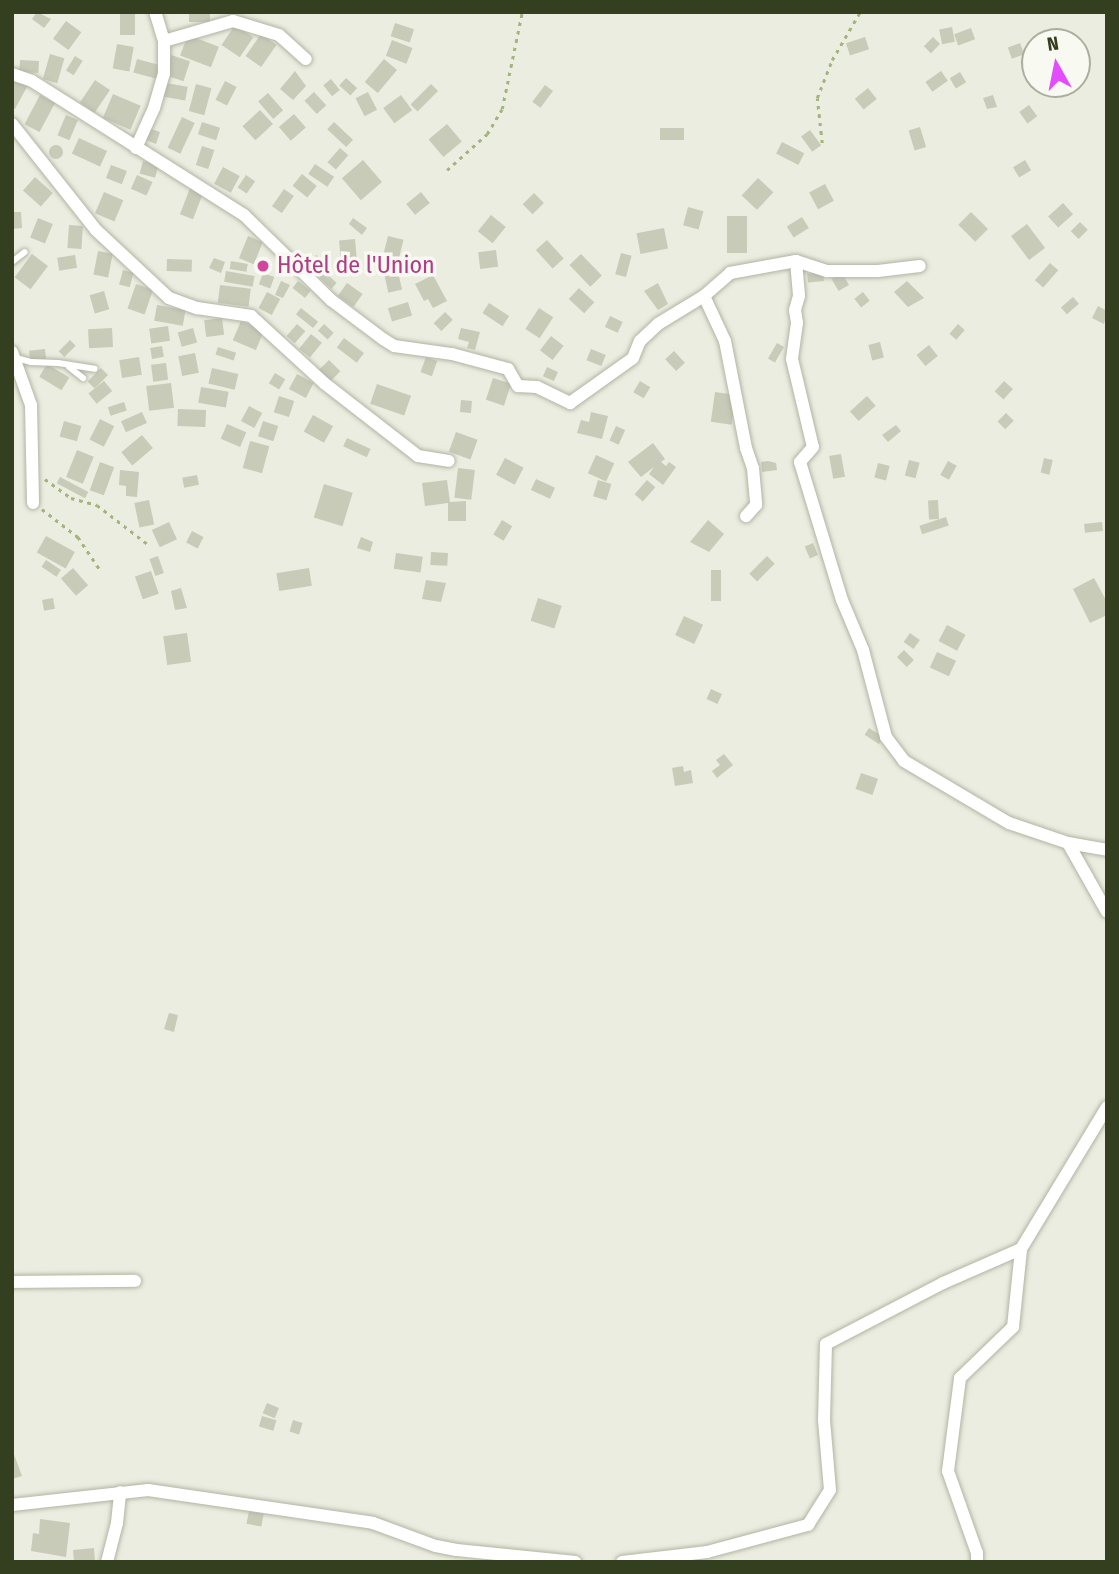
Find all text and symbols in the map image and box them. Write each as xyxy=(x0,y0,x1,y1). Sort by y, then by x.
north arrow xyxy=(1021,28,1091,98)
text: N xyxy=(1046,31,1060,56)
place label: Hôtel de l'Union xyxy=(277,252,435,280)
marker: Hôtel de l'Union xyxy=(255,258,271,274)

